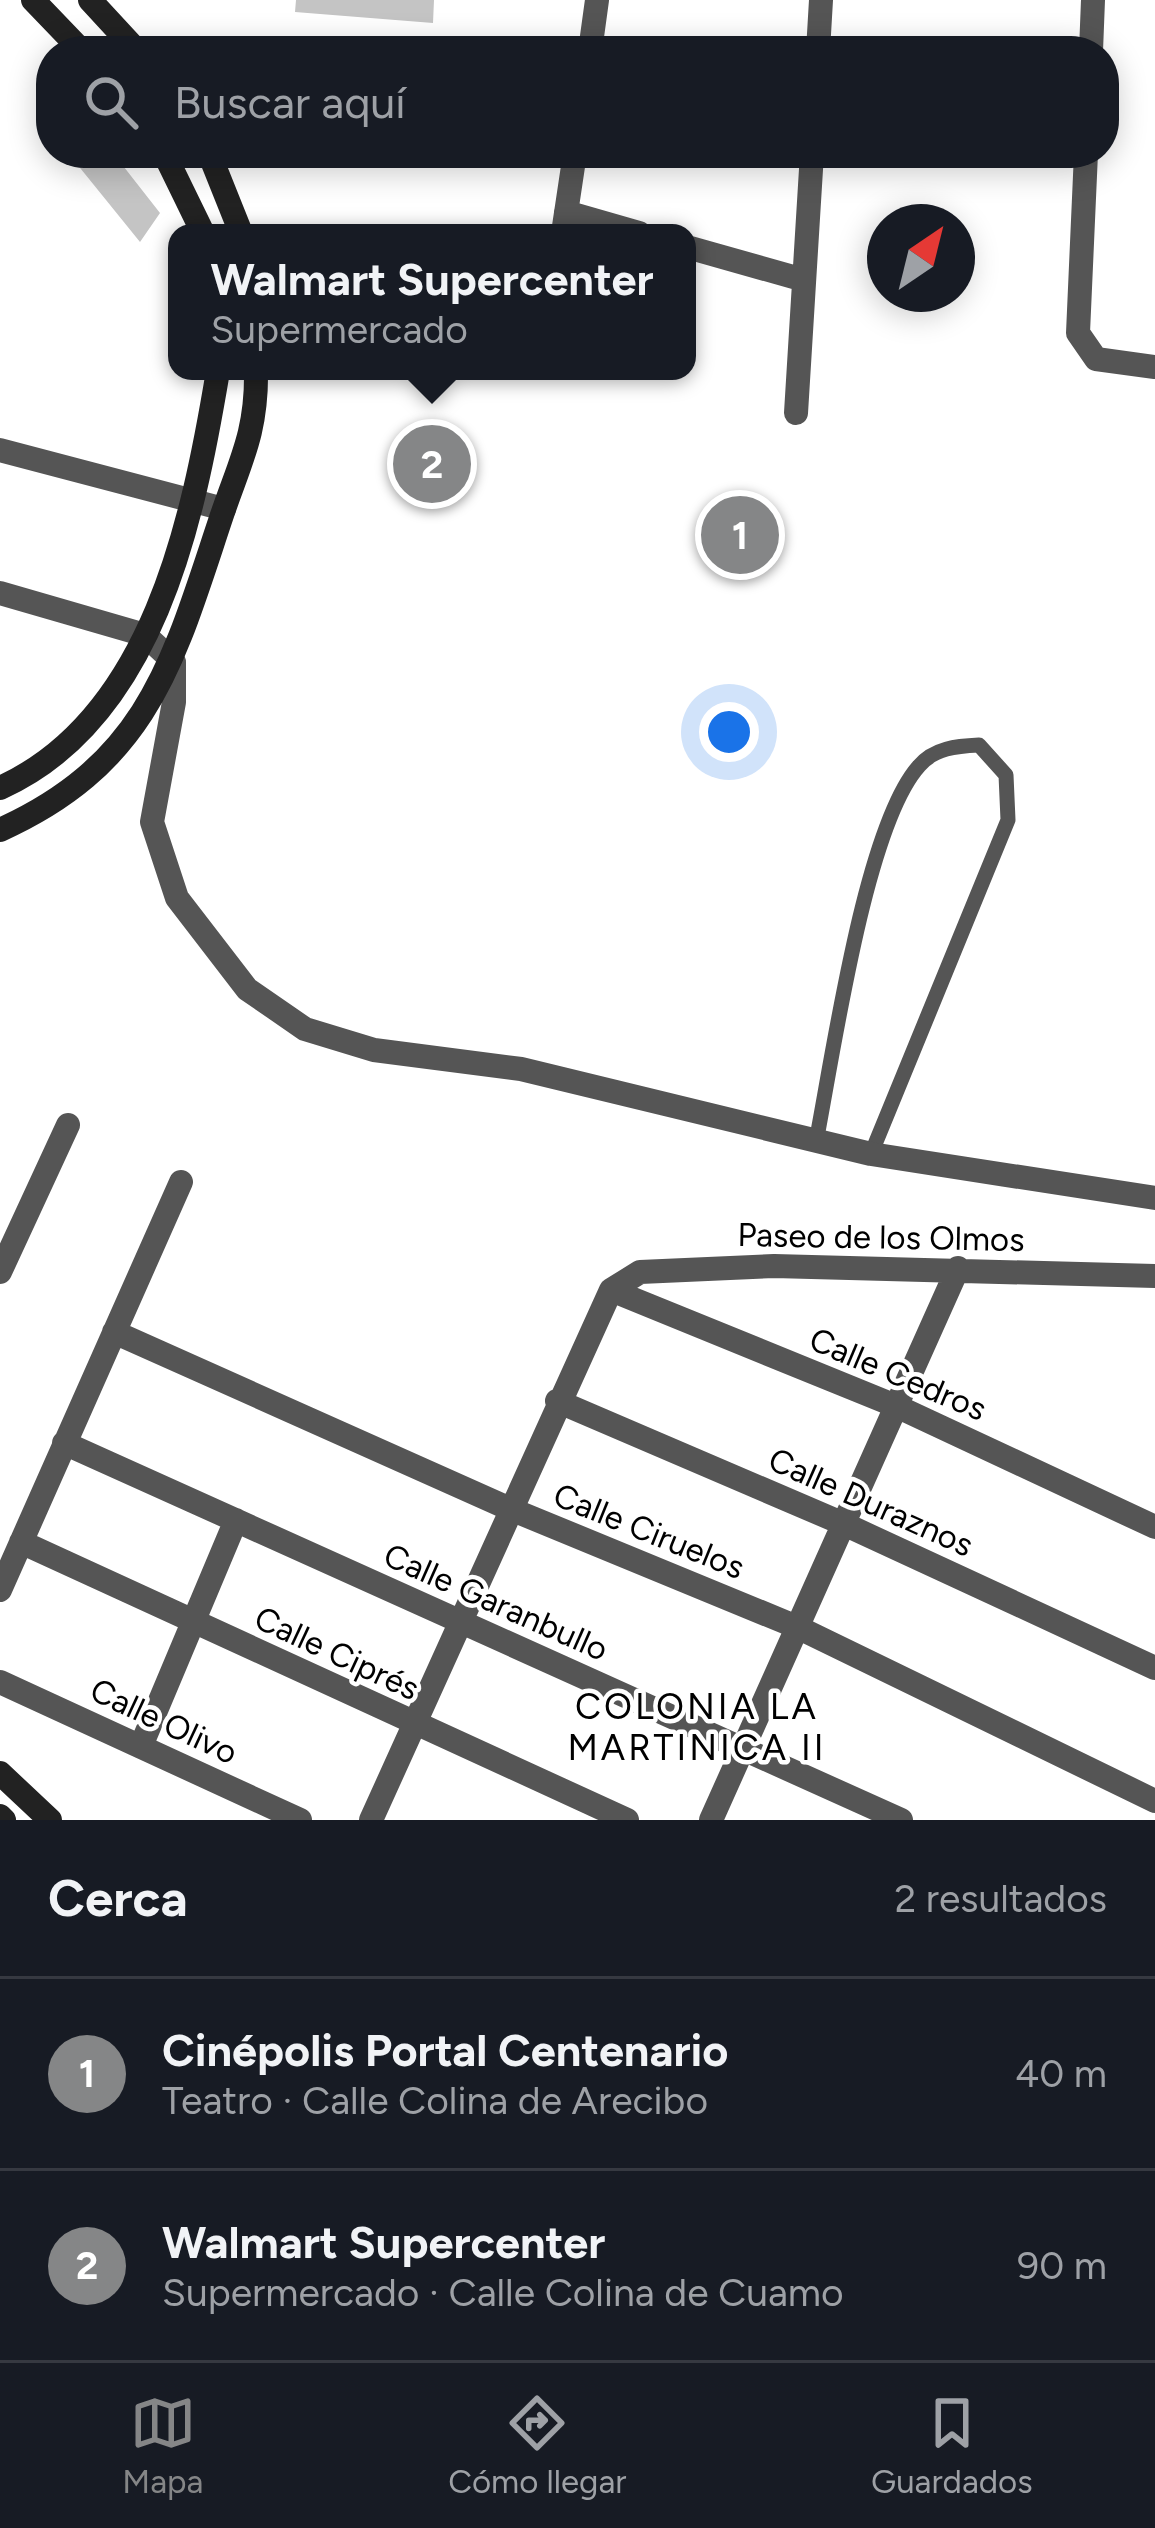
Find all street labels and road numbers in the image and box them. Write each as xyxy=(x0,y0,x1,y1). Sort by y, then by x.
street label: Paseo de los Olmos xyxy=(737,1215,1025,1259)
street label: Calle Cedros xyxy=(804,1319,992,1429)
street label: Calle Duraznos xyxy=(763,1440,979,1564)
street label: Calle Ciruelos xyxy=(548,1475,750,1587)
street label: Calle Garanbullo xyxy=(378,1535,614,1669)
street label: Calle Ciprés xyxy=(249,1598,425,1708)
street label: Calle Olivo xyxy=(84,1670,244,1772)

